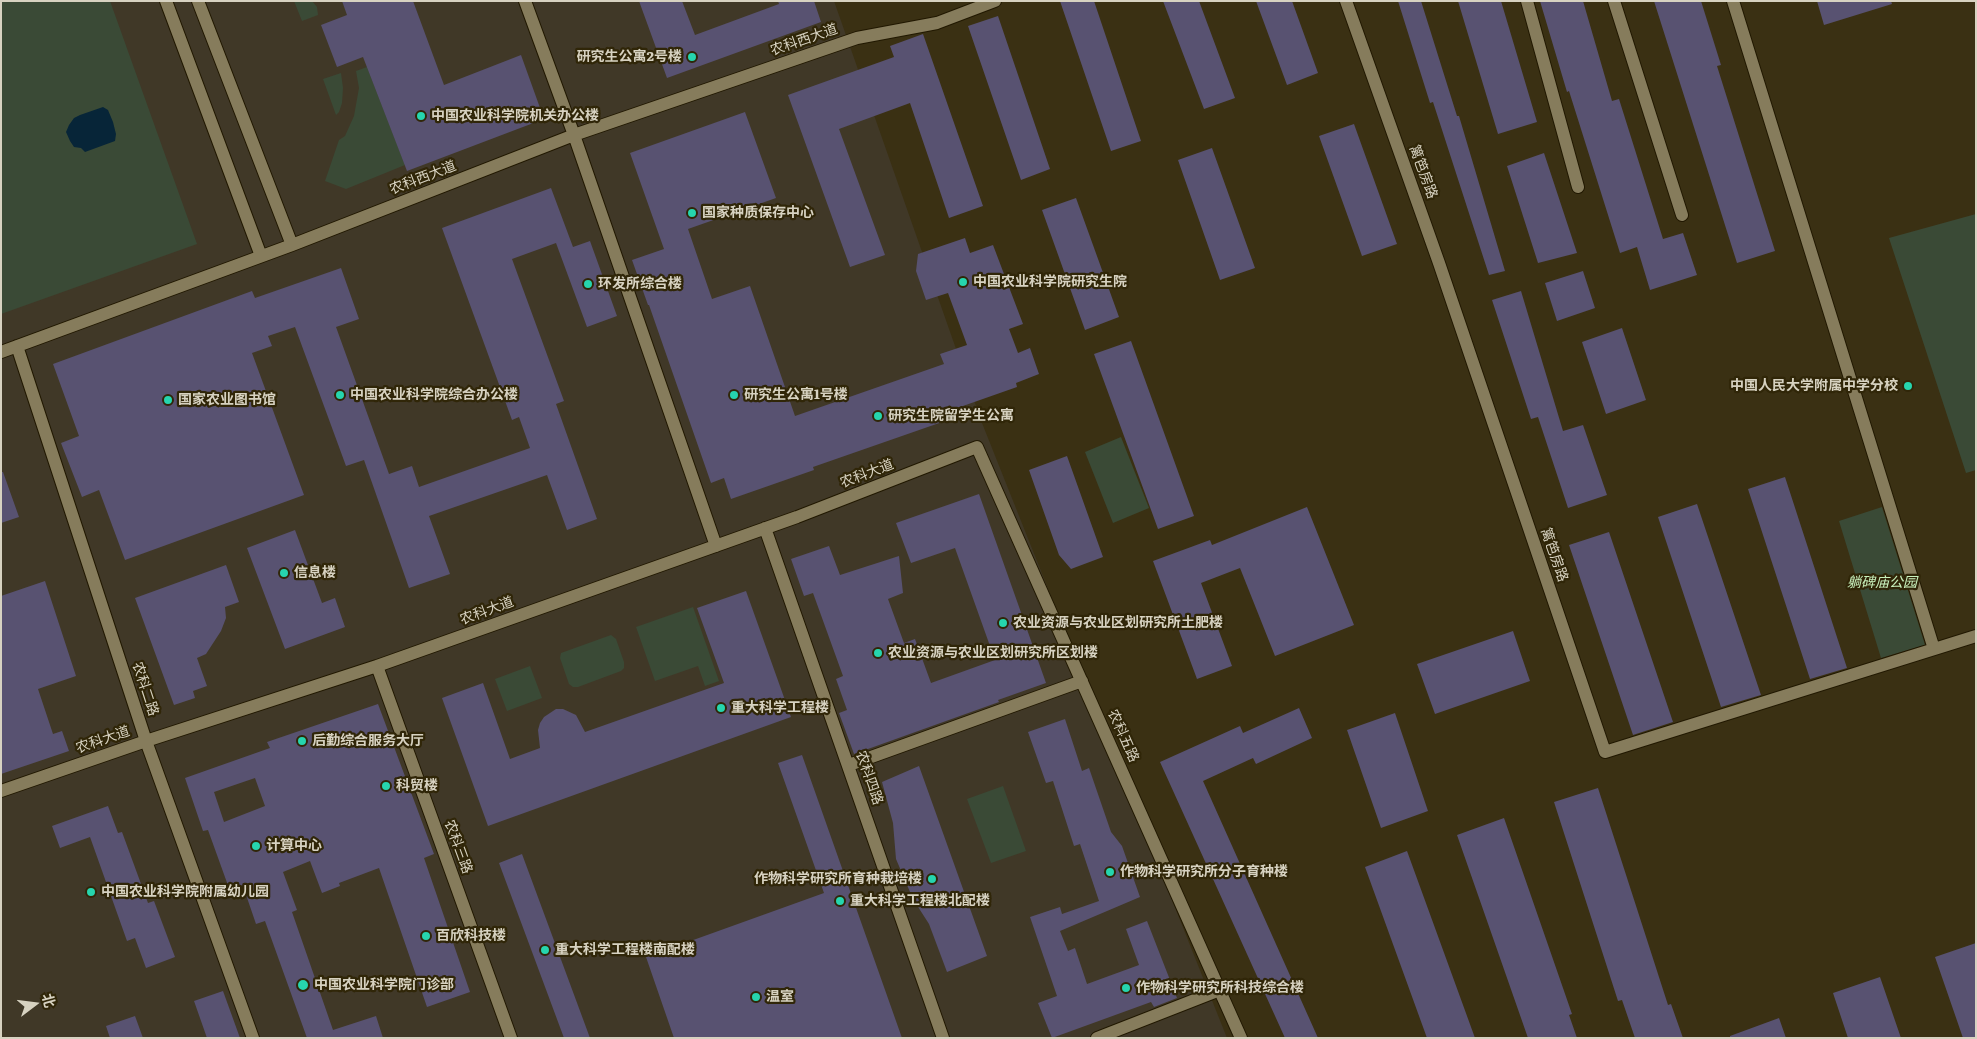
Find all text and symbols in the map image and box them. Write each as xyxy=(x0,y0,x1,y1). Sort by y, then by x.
street label: 农科西大道 xyxy=(768,21,840,59)
place label: 研究生公寓2号楼 xyxy=(576,49,682,65)
marker: 研究生公寓2号楼 xyxy=(686,51,698,63)
place label: 中国农业科学院机关办公楼 xyxy=(431,108,599,124)
marker: 中国农业科学院机关办公楼 xyxy=(415,110,427,122)
street label: 篱笆房路 xyxy=(1406,143,1440,201)
street label: 农科西大道 xyxy=(387,158,459,198)
place label: 国家种质保存中心 xyxy=(702,205,814,221)
marker: 国家种质保存中心 xyxy=(686,207,698,219)
place label: 中国农业科学院研究生院 xyxy=(973,274,1127,290)
place label: 环发所综合楼 xyxy=(598,276,682,292)
marker: 中国农业科学院研究生院 xyxy=(957,276,969,288)
marker: 环发所综合楼 xyxy=(582,278,594,290)
place label: 中国人民大学附属中学分校 xyxy=(1730,378,1898,394)
marker: 中国人民大学附属中学分校 xyxy=(1902,380,1914,392)
place label: 中国农业科学院综合办公楼 xyxy=(350,387,518,403)
place label: 研究生公寓1号楼 xyxy=(744,387,848,403)
marker: 中国农业科学院综合办公楼 xyxy=(334,389,346,401)
marker: 研究生公寓1号楼 xyxy=(728,389,740,401)
place label: 国家农业图书馆 xyxy=(178,392,276,408)
marker: 国家农业图书馆 xyxy=(162,394,174,406)
place label: 研究生院留学生公寓 xyxy=(888,408,1014,424)
marker: 研究生院留学生公寓 xyxy=(872,410,884,422)
street label: 农科大道 xyxy=(838,456,896,492)
street label: 篱笆房路 xyxy=(1537,526,1571,584)
place label: 信息楼 xyxy=(294,565,336,581)
marker: 信息楼 xyxy=(278,567,290,579)
park label: 躺碑庙公园 xyxy=(1847,575,1917,591)
street label: 农科大道 xyxy=(458,594,516,628)
place label: 农业资源与农业区划研究所土肥楼 xyxy=(1013,615,1223,631)
marker: 农业资源与农业区划研究所土肥楼 xyxy=(997,617,1009,629)
place label: 农业资源与农业区划研究所区划楼 xyxy=(888,645,1098,661)
marker: 农业资源与农业区划研究所区划楼 xyxy=(872,647,884,659)
street label: 农科二路 xyxy=(128,660,162,718)
place label: 重大科学工程楼 xyxy=(731,700,829,716)
marker: 重大科学工程楼 xyxy=(715,702,727,714)
street label: 农科五路 xyxy=(1104,707,1142,765)
street label: 农科大道 xyxy=(74,723,132,757)
place label: 后勤综合服务大厅 xyxy=(312,733,424,749)
marker: 后勤综合服务大厅 xyxy=(296,735,308,747)
street label: 农科四路 xyxy=(852,749,886,807)
place label: 科贸楼 xyxy=(396,778,438,794)
marker: 科贸楼 xyxy=(380,780,392,792)
street label: 农科三路 xyxy=(441,818,475,876)
place label: 计算中心 xyxy=(266,838,322,854)
marker: 计算中心 xyxy=(250,840,262,852)
place label: 作物科学研究所分子育种楼 xyxy=(1120,864,1288,880)
marker: 作物科学研究所分子育种楼 xyxy=(1104,866,1116,878)
place label: 作物科学研究所育种栽培楼 xyxy=(754,871,922,887)
marker: 作物科学研究所育种栽培楼 xyxy=(926,873,938,885)
place label: 中国农业科学院附属幼儿园 xyxy=(101,884,269,900)
marker: 中国农业科学院附属幼儿园 xyxy=(85,886,97,898)
place label: 重大科学工程楼北配楼 xyxy=(850,893,990,909)
marker: 重大科学工程楼北配楼 xyxy=(834,895,846,907)
place label: 百欣科技楼 xyxy=(436,928,506,944)
marker: 百欣科技楼 xyxy=(420,930,432,942)
place label: 重大科学工程楼南配楼 xyxy=(555,942,695,958)
marker: 重大科学工程楼南配楼 xyxy=(539,944,551,956)
place label: 中国农业科学院门诊部 xyxy=(314,977,454,993)
marker: 中国农业科学院门诊部 xyxy=(296,978,310,992)
north arrow xyxy=(10,979,60,1029)
place label: 作物科学研究所科技综合楼 xyxy=(1136,980,1304,996)
marker: 作物科学研究所科技综合楼 xyxy=(1120,982,1132,994)
place label: 温室 xyxy=(766,989,794,1005)
text: 北 xyxy=(38,991,61,1009)
marker: 温室 xyxy=(750,991,762,1003)

